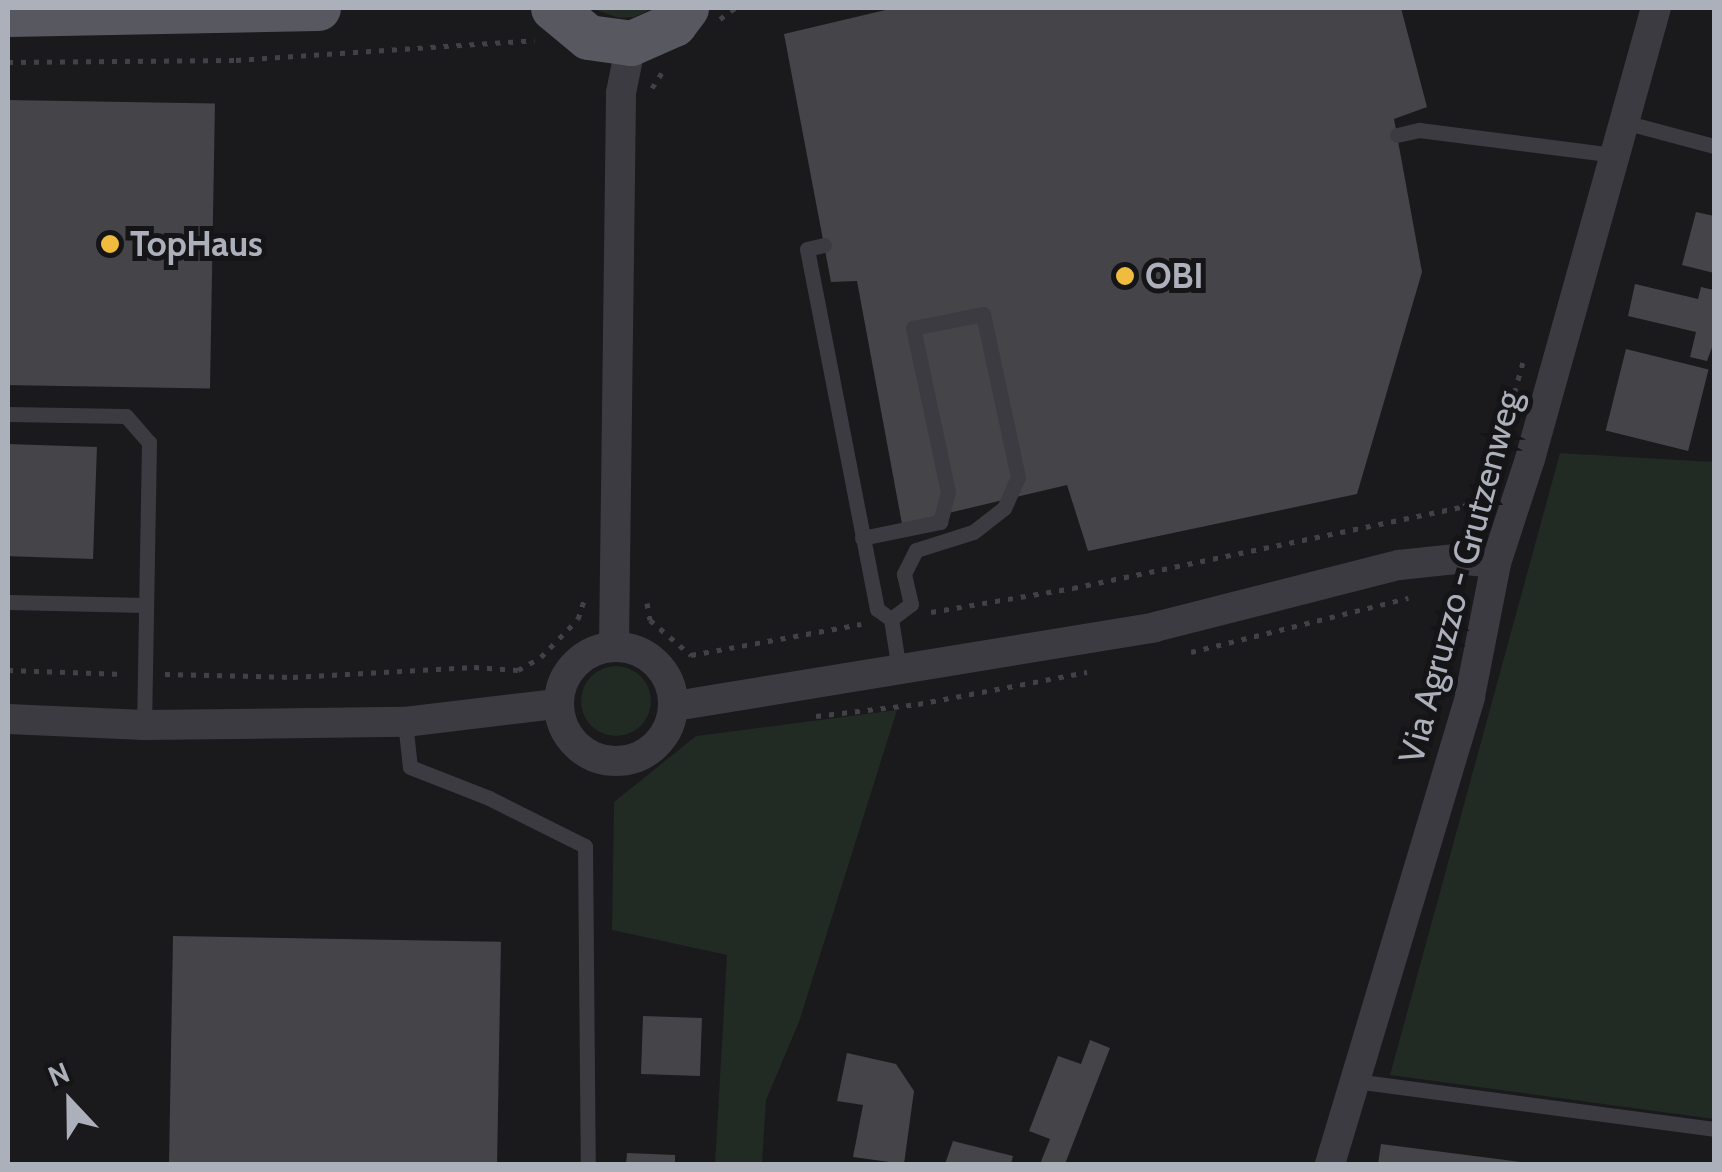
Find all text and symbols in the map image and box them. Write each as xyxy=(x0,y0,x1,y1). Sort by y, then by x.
place label: TopHaus xyxy=(130,223,263,265)
marker: TopHaus xyxy=(99,233,121,255)
place label: OBI xyxy=(1145,255,1203,297)
marker: OBI xyxy=(1114,265,1136,287)
street label: Via Agruzzo - Grutzenweg xyxy=(1390,386,1530,768)
north arrow xyxy=(20,1052,120,1152)
text: N xyxy=(43,1055,74,1094)

